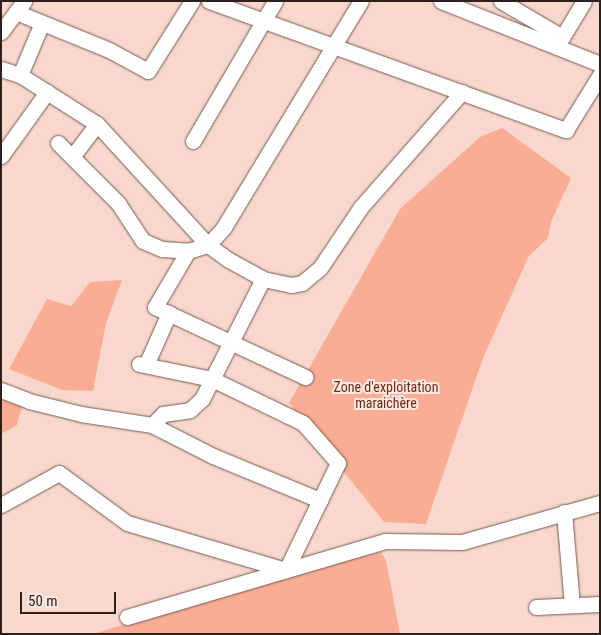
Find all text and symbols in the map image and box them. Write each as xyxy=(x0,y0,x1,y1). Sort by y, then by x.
park label: Zone d'exploitation maraichère xyxy=(334,379,438,412)
scale bar xyxy=(22,582,119,614)
text: 50 m xyxy=(28,592,58,610)

